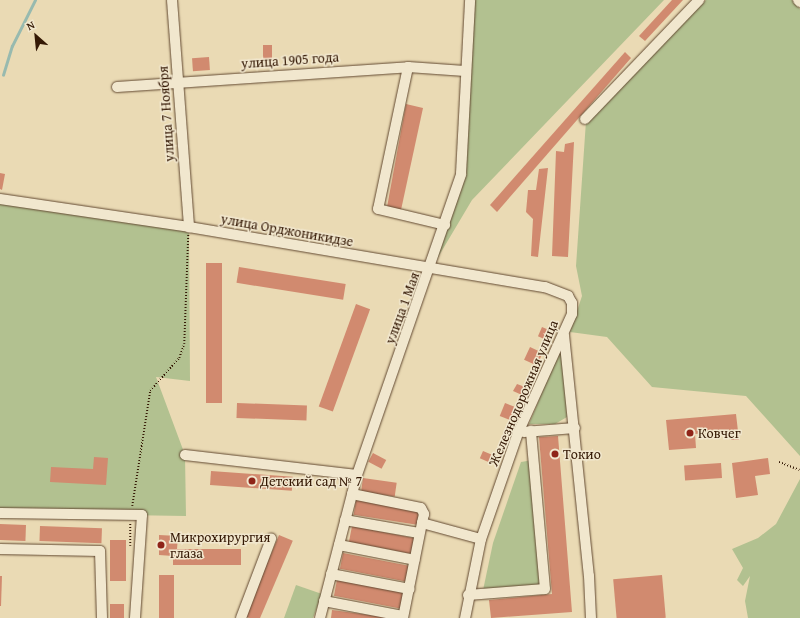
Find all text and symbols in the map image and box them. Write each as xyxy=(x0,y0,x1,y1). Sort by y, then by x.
north arrow xyxy=(16,16,56,56)
text: N xyxy=(24,17,37,34)
street label: улица 1905 года xyxy=(240,48,340,72)
street label: улица 7 Ноября xyxy=(154,66,178,162)
street label: улица Орджоникидзе xyxy=(219,210,355,250)
street label: улица 1 Мая xyxy=(381,270,423,346)
street label: Железнодорожная улица xyxy=(485,317,561,469)
place label: Ковчег xyxy=(698,425,741,441)
marker: Ковчег xyxy=(685,428,695,438)
place label: Токио xyxy=(563,446,601,462)
marker: Токио xyxy=(550,449,560,459)
place label: Детский сад № 7 xyxy=(260,473,362,489)
marker: Детский сад № 7 xyxy=(247,476,257,486)
place label: Микрохирургия глаза xyxy=(170,529,270,562)
marker: Микрохирургия глаза xyxy=(155,539,167,551)

